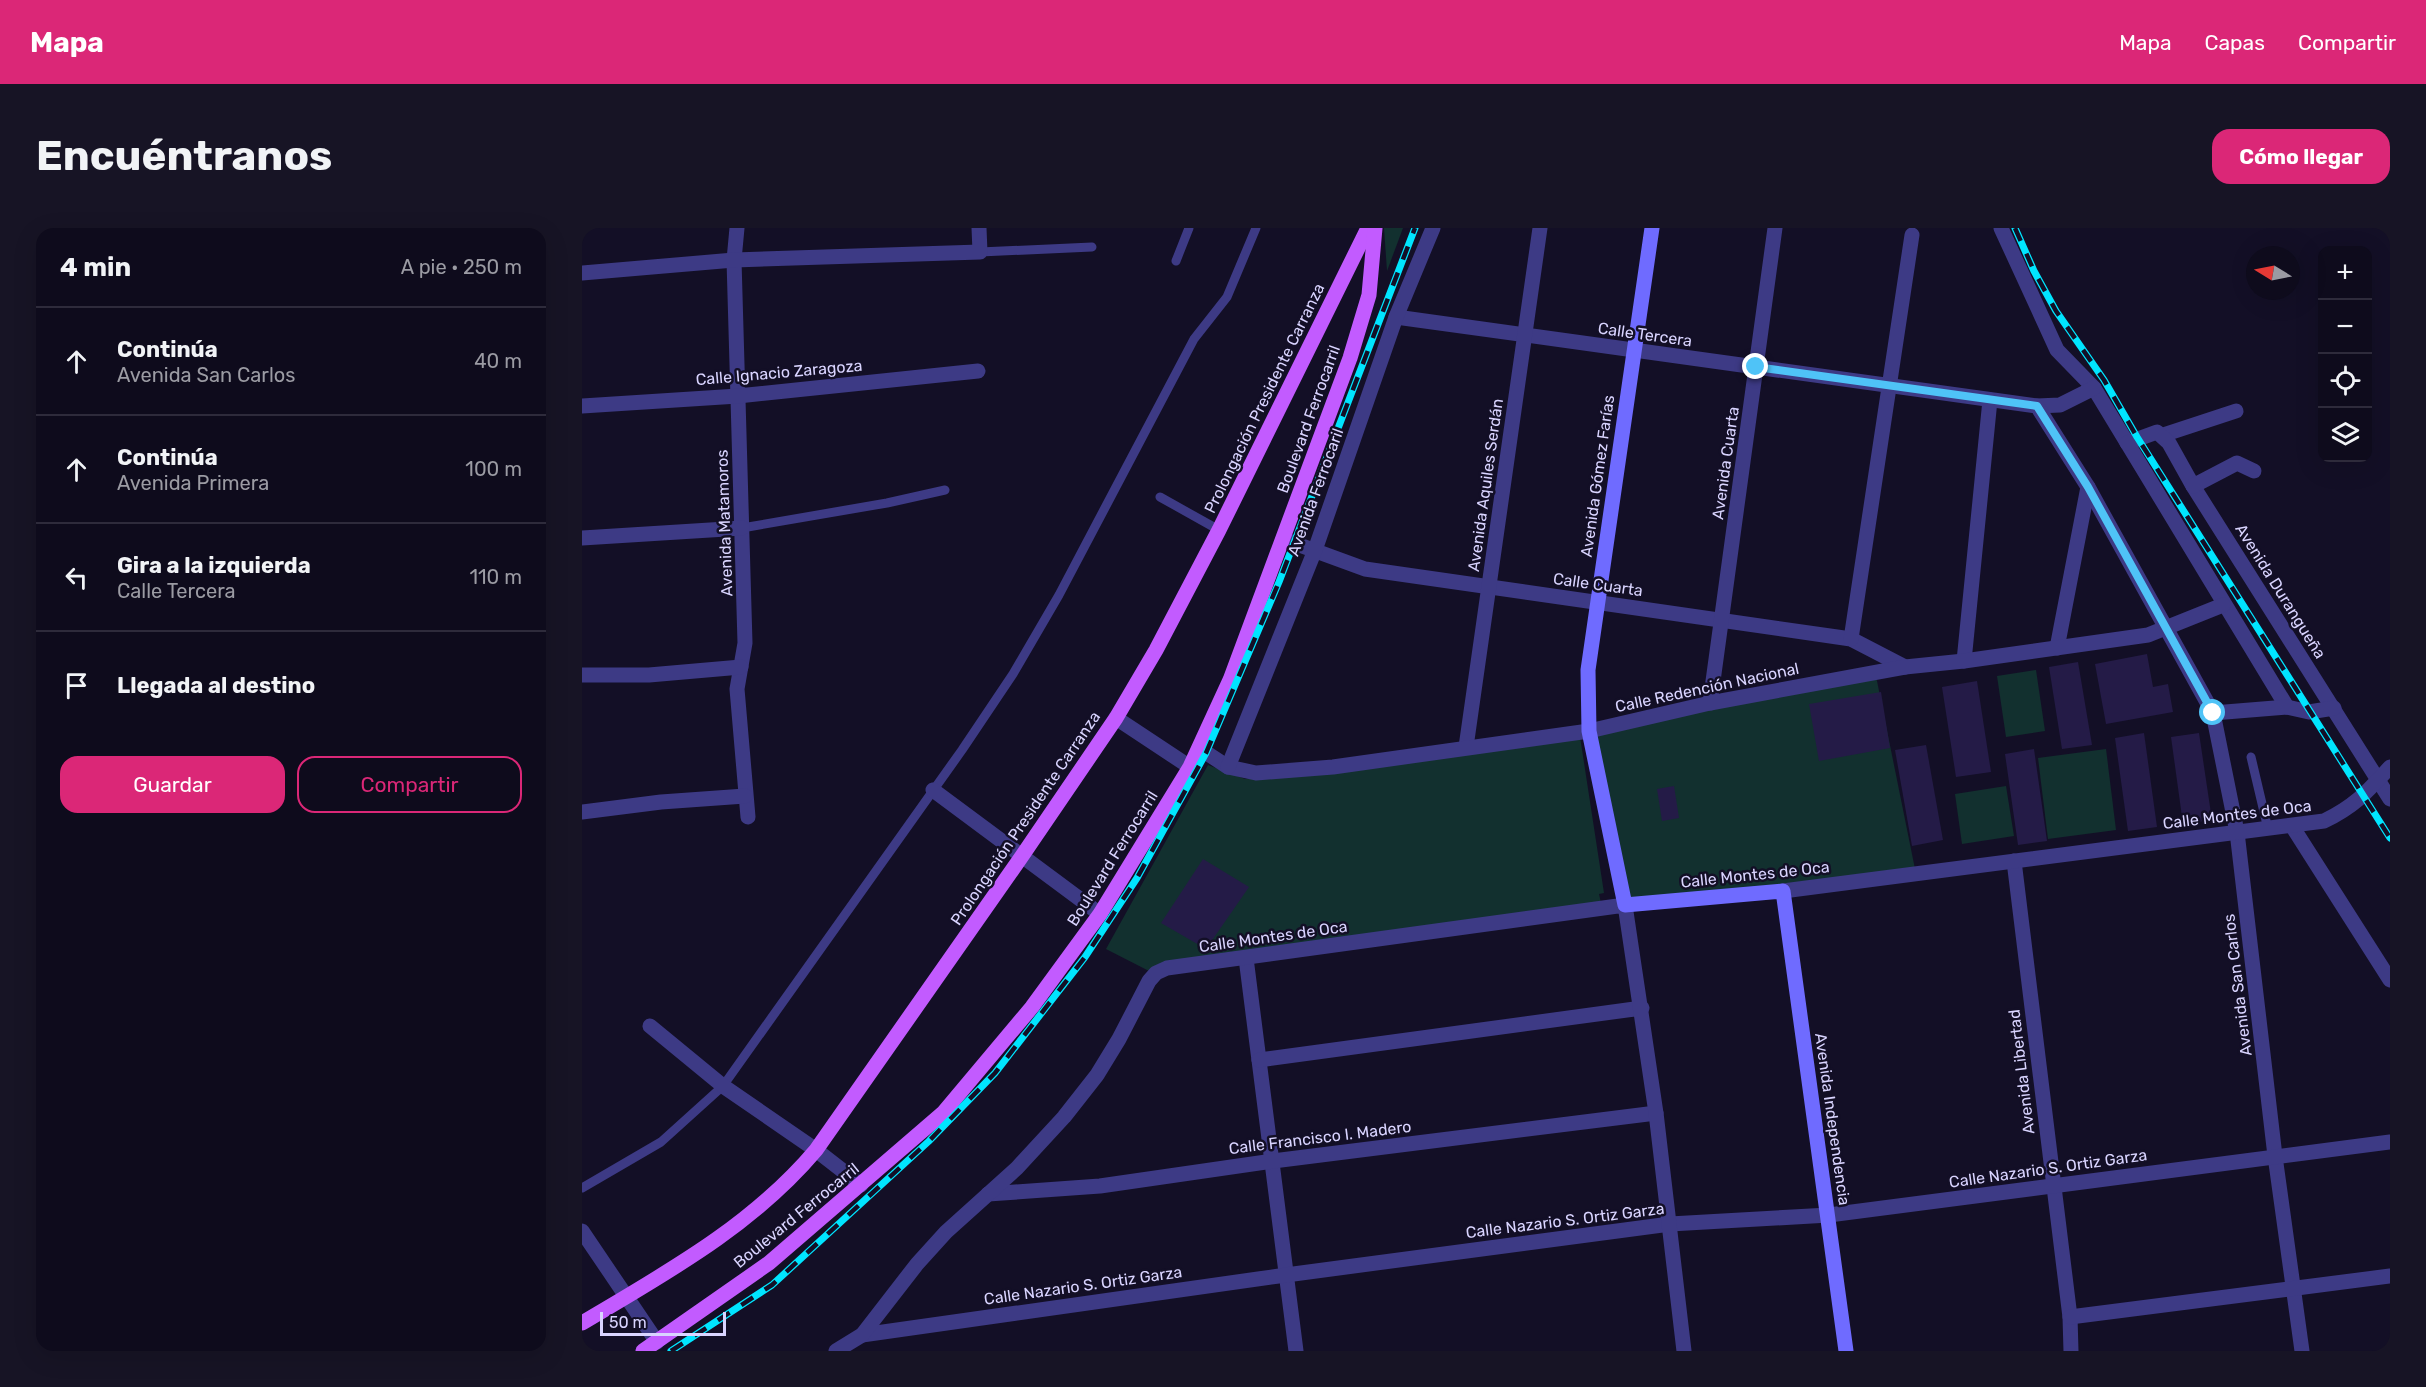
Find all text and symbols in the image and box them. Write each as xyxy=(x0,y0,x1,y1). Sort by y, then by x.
text: Mapa xyxy=(30,26,104,59)
text: Mapa xyxy=(2119,30,2172,55)
text: Capas xyxy=(2205,30,2265,55)
text: Compartir xyxy=(2298,30,2396,55)
button: Cómo llegar xyxy=(2212,129,2390,184)
text: Encuéntranos xyxy=(36,131,332,181)
north arrow xyxy=(2246,246,2300,300)
map controls xyxy=(2318,246,2372,462)
button: + xyxy=(2318,246,2372,300)
text: 4 min xyxy=(60,252,131,283)
text: A pie · 250 m xyxy=(401,255,522,279)
street label: Prolongación Presidente Carranza xyxy=(1200,280,1329,516)
button: − xyxy=(2318,300,2372,354)
street label: Calle Tercera xyxy=(1597,318,1693,351)
text: Continúa xyxy=(117,336,218,363)
street label: Boulevard Ferrocarril xyxy=(1273,343,1344,496)
icon: ahead xyxy=(60,345,93,378)
text: 40 m xyxy=(474,349,522,373)
route end xyxy=(1742,353,1768,379)
button: locate xyxy=(2318,354,2372,408)
street label: Calle Ignacio Zaragoza xyxy=(695,356,863,389)
text: Avenida San Carlos xyxy=(117,363,296,387)
street label: Avenida Gómez Farías xyxy=(1577,394,1618,558)
street label: Avenida Aquiles Serdán xyxy=(1464,397,1507,573)
street label: Avenida Cuarta xyxy=(1708,405,1743,521)
button: layers xyxy=(2318,408,2372,462)
street label: Avenida Ferrocaril xyxy=(1284,426,1347,559)
text: Continúa xyxy=(117,444,218,471)
street label: Avenida Matamoros xyxy=(712,449,737,597)
icon: ahead xyxy=(60,453,93,486)
text: 100 m xyxy=(465,457,522,481)
text: Avenida Primera xyxy=(117,471,269,495)
street label: Avenida Durangueña xyxy=(2231,520,2330,662)
text: Gira a la izquierda xyxy=(117,552,311,579)
icon: left xyxy=(60,561,93,594)
text: 110 m xyxy=(470,565,522,589)
street label: Calle Cuarta xyxy=(1552,569,1644,600)
text: Calle Tercera xyxy=(117,579,236,603)
street label: Calle Redención Nacional xyxy=(1613,659,1801,716)
icon: arrive xyxy=(60,669,93,702)
text: Llegada al destino xyxy=(117,672,315,699)
route start xyxy=(2199,699,2225,725)
street label: Prolongación Presidente Carranza xyxy=(947,708,1104,929)
button: Guardar xyxy=(60,756,285,813)
button: Compartir xyxy=(297,756,522,813)
street label: Boulevard Ferrocarril xyxy=(1063,787,1162,929)
street label: Calle Montes de Oca xyxy=(2162,796,2313,833)
street label: Calle Montes de Oca xyxy=(1680,857,1831,892)
street label: Avenida San Carlos xyxy=(2219,913,2256,1057)
street label: Calle Montes de Oca xyxy=(1198,917,1349,956)
street label: Avenida Libertad xyxy=(2004,1008,2039,1135)
street label: Avenida Independencia xyxy=(1811,1032,1854,1207)
street label: Calle Francisco I. Madero xyxy=(1228,1117,1412,1158)
street label: Calle Nazario S. Ortiz Garza xyxy=(1948,1145,2148,1192)
street label: Boulevard Ferrocarril xyxy=(730,1159,863,1272)
street label: Calle Nazario S. Ortiz Garza xyxy=(1465,1199,1665,1242)
street label: Calle Nazario S. Ortiz Garza xyxy=(983,1262,1183,1309)
scale bar xyxy=(600,1309,726,1336)
text: 50 m xyxy=(609,1313,647,1332)

